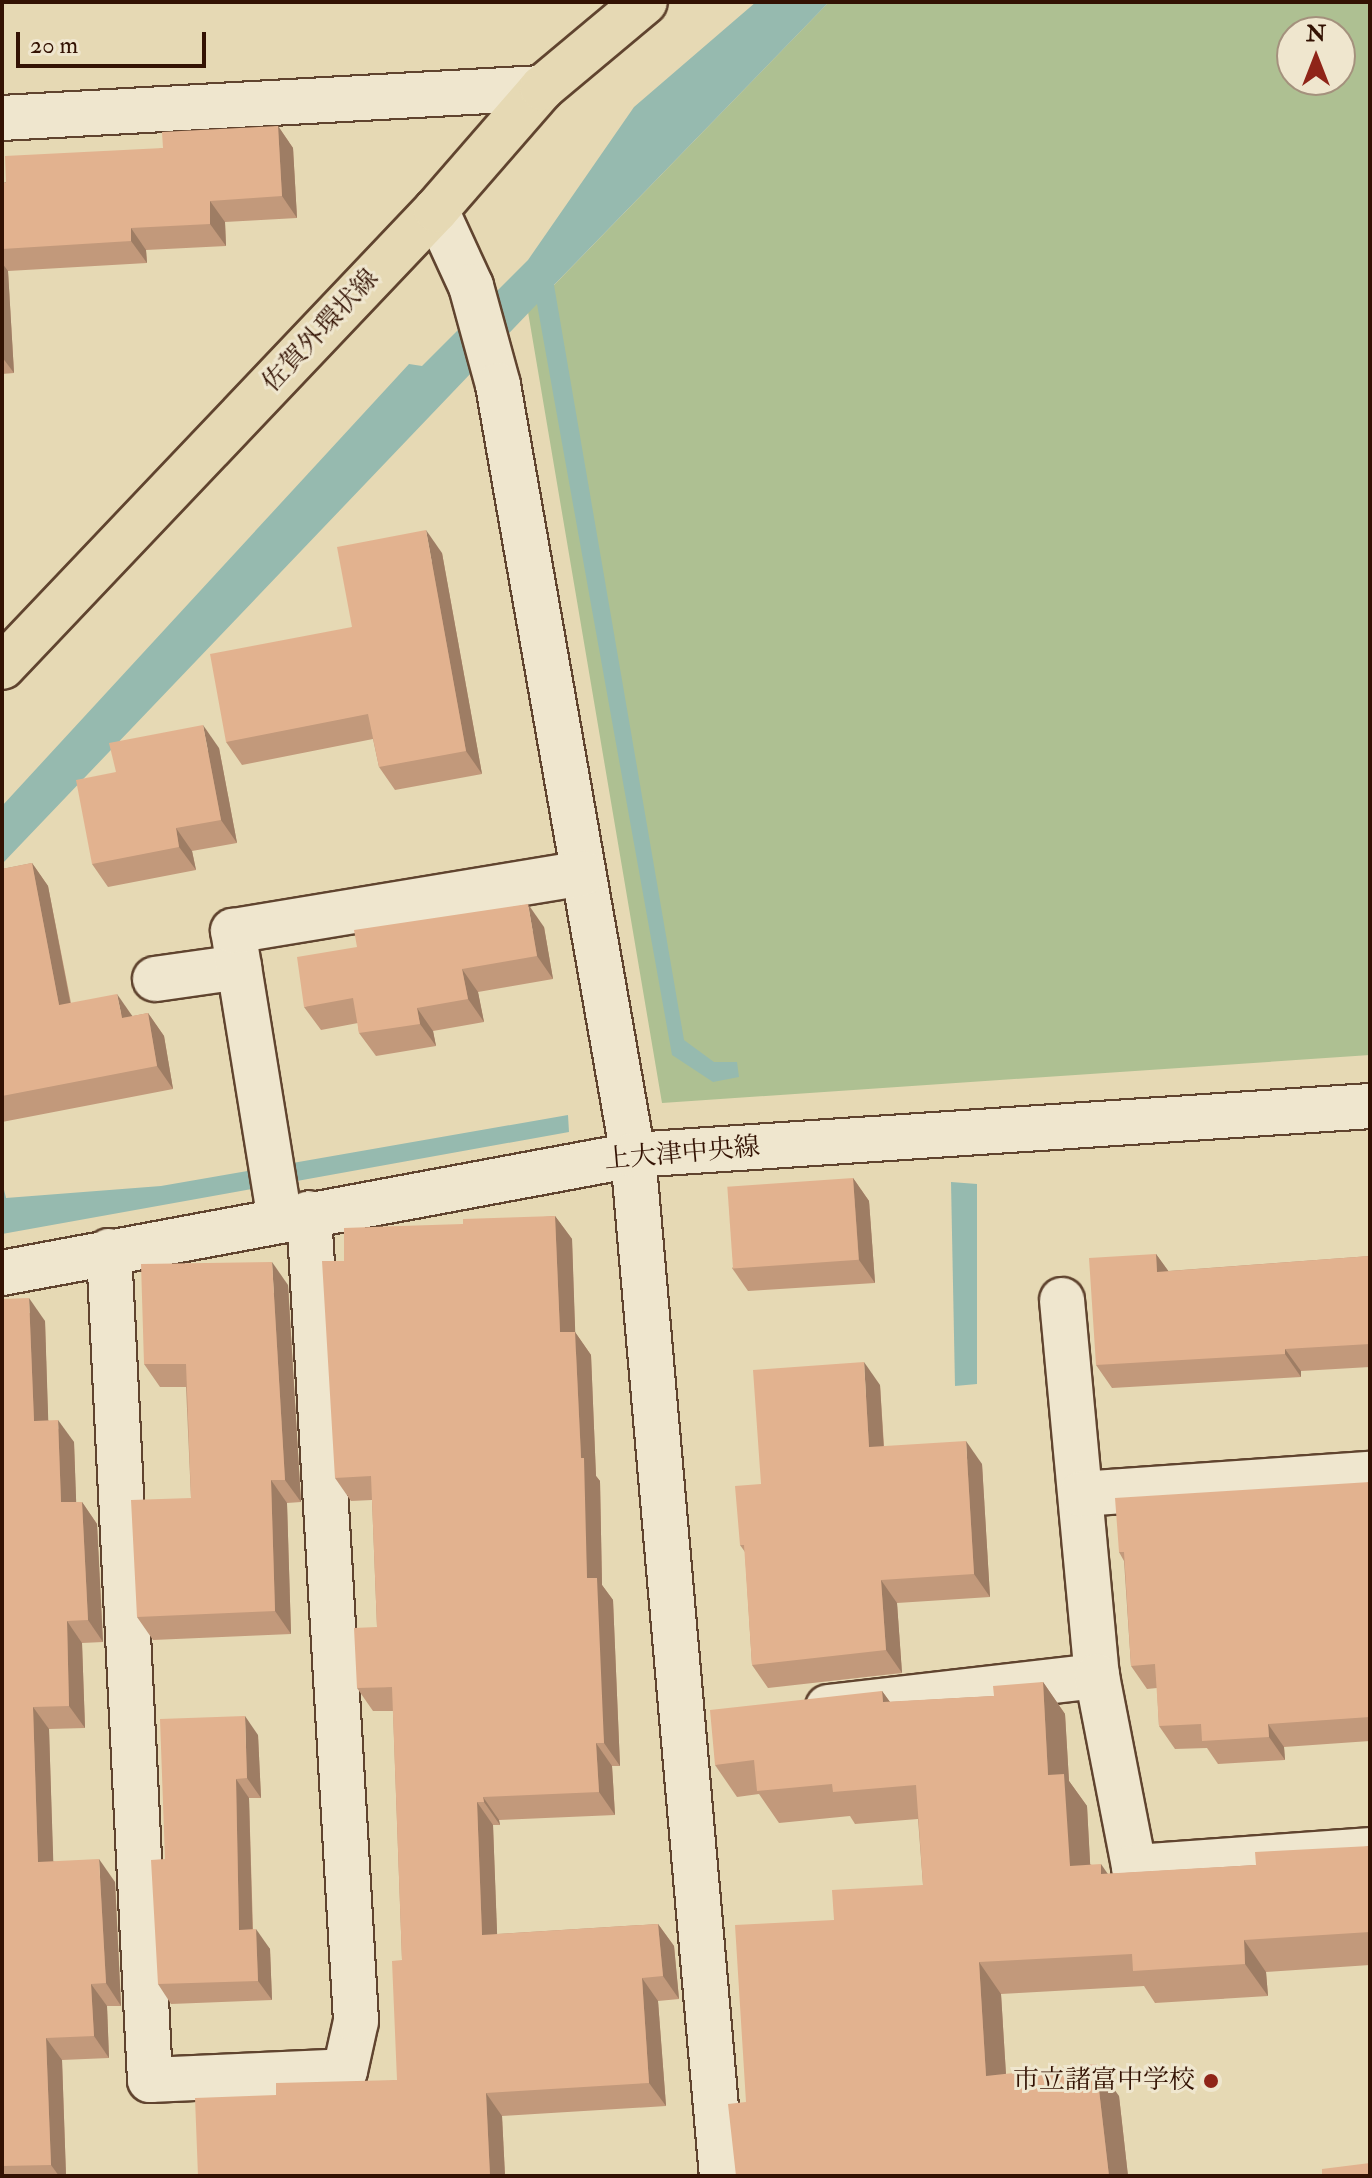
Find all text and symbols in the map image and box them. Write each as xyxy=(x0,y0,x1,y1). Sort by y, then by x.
scale bar xyxy=(20,16,210,66)
north arrow xyxy=(1276,16,1356,96)
text: N xyxy=(1306,20,1326,48)
text: 20 m xyxy=(30,30,78,61)
street label: 佐賀外環状線 xyxy=(256,263,386,399)
street label: 上大津中央線 xyxy=(603,1132,761,1176)
place label: 市立諸富中学校 xyxy=(1013,2065,1195,2097)
marker: 市立諸富中学校 xyxy=(1202,2072,1220,2090)

